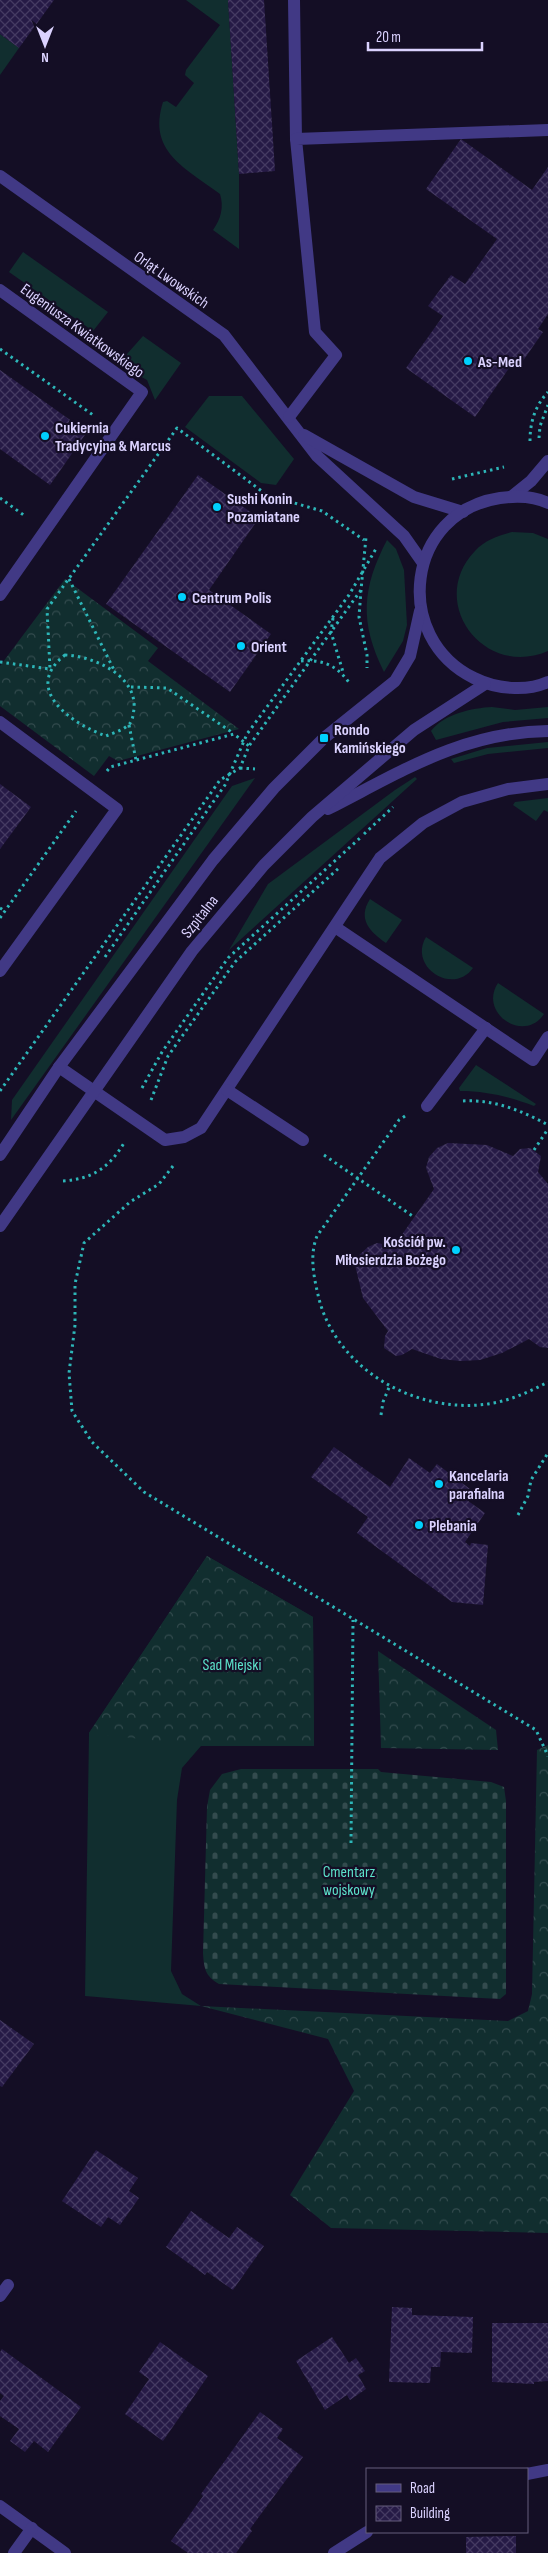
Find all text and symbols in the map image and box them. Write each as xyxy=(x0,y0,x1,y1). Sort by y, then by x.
north arrow xyxy=(20,20,70,70)
scale bar xyxy=(368,20,482,52)
text: 20 m xyxy=(376,28,401,47)
text: N xyxy=(41,49,49,66)
street label: Orląt Lwowskich xyxy=(130,247,212,313)
street label: Eugeniusza Kwiatkowskiego xyxy=(17,280,148,382)
place label: As-Med xyxy=(477,353,522,372)
marker: As-Med xyxy=(462,355,474,367)
place label: Cukiernia Tradycyjna & Marcus xyxy=(55,419,171,456)
marker: Cukiernia Tradycyjna & Marcus xyxy=(39,430,51,442)
place label: Sushi Konin Pozamiatane xyxy=(227,490,300,527)
marker: Sushi Konin Pozamiatane xyxy=(211,501,223,513)
place label: Centrum Polis xyxy=(192,589,272,608)
marker: Centrum Polis xyxy=(176,591,188,603)
place label: Orient xyxy=(251,638,287,657)
marker: Orient xyxy=(235,640,247,652)
place label: Rondo Kamińskiego xyxy=(334,721,406,758)
marker: Rondo Kamińskiego xyxy=(318,732,330,744)
street label: Szpitalna xyxy=(178,892,223,942)
place label: Kościół pw. Miłosierdzia Bożego xyxy=(335,1233,446,1270)
marker: Kościół pw. Miłosierdzia Bożego xyxy=(450,1244,462,1256)
place label: Kancelaria parafialna xyxy=(449,1467,508,1504)
marker: Kancelaria parafialna xyxy=(433,1478,445,1490)
place label: Plebania xyxy=(429,1517,477,1536)
marker: Plebania xyxy=(413,1519,425,1531)
park label: Sad Miejski xyxy=(203,1656,261,1675)
park label: Cmentarz wojskowy xyxy=(323,1863,376,1900)
legend xyxy=(366,2468,528,2533)
text: Road xyxy=(410,2479,435,2498)
text: Building xyxy=(410,2504,450,2523)

